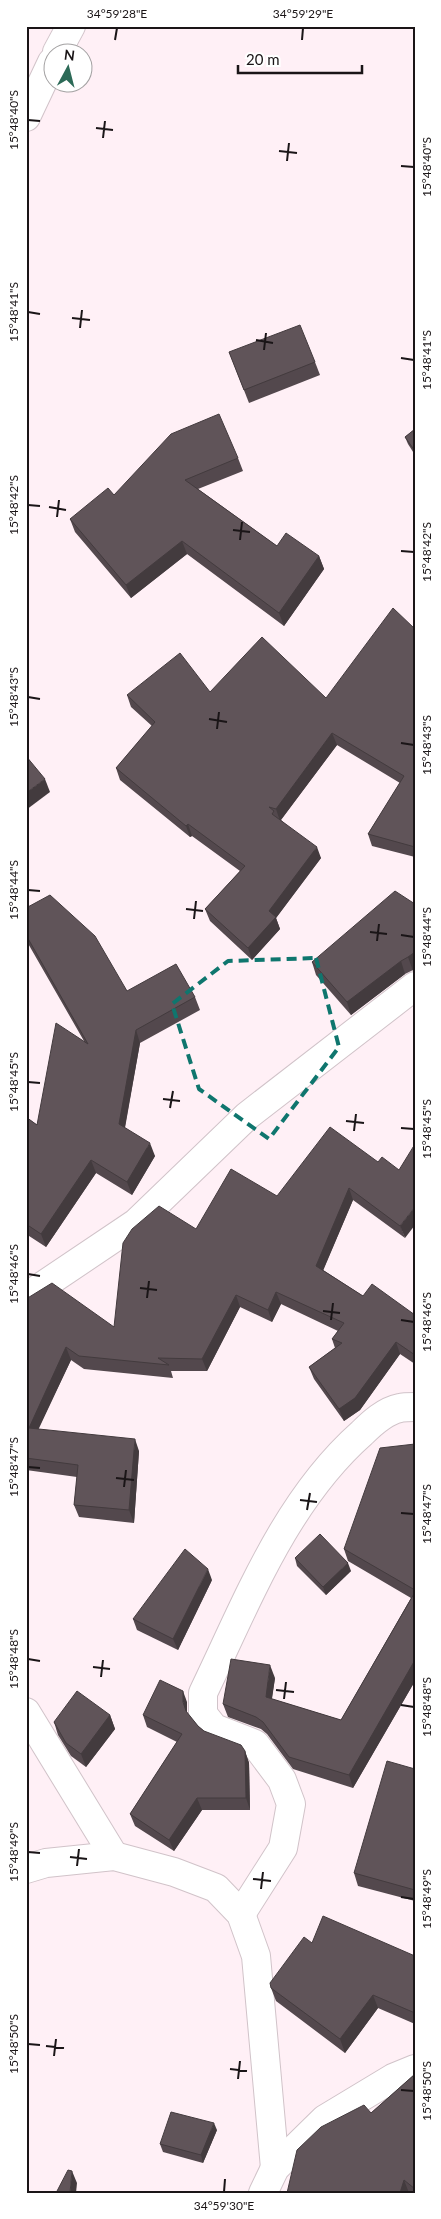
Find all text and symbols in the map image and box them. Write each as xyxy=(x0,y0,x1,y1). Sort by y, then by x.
text: 34°59'28"E xyxy=(87,6,147,21)
text: 34°59'29"E xyxy=(273,6,333,21)
north arrow xyxy=(42,42,92,92)
scale bar xyxy=(238,42,362,74)
text: N xyxy=(63,46,76,64)
text: 20 m xyxy=(246,50,280,68)
text: 15°48'40"S xyxy=(6,90,21,150)
text: 15°48'40"S xyxy=(419,137,434,197)
text: 15°48'41"S xyxy=(6,282,21,342)
text: 15°48'41"S xyxy=(419,330,434,390)
text: 15°48'42"S xyxy=(6,475,21,535)
text: 15°48'42"S xyxy=(419,522,434,582)
text: 15°48'43"S xyxy=(6,667,21,727)
text: 15°48'43"S xyxy=(419,715,434,775)
text: 15°48'44"S xyxy=(6,860,21,920)
text: 15°48'44"S xyxy=(419,907,434,967)
text: 15°48'45"S xyxy=(6,1052,21,1112)
text: 15°48'45"S xyxy=(419,1099,434,1159)
text: 15°48'46"S xyxy=(6,1244,21,1304)
text: 15°48'46"S xyxy=(419,1292,434,1352)
text: 15°48'47"S xyxy=(6,1437,21,1497)
text: 15°48'47"S xyxy=(419,1484,434,1544)
text: 15°48'48"S xyxy=(6,1629,21,1689)
text: 15°48'48"S xyxy=(419,1677,434,1737)
text: 15°48'49"S xyxy=(6,1822,21,1882)
text: 15°48'49"S xyxy=(419,1869,434,1929)
text: 15°48'50"S xyxy=(6,2014,21,2074)
text: 15°48'50"S xyxy=(419,2061,434,2121)
text: 34°59'30"E xyxy=(194,2198,254,2213)

